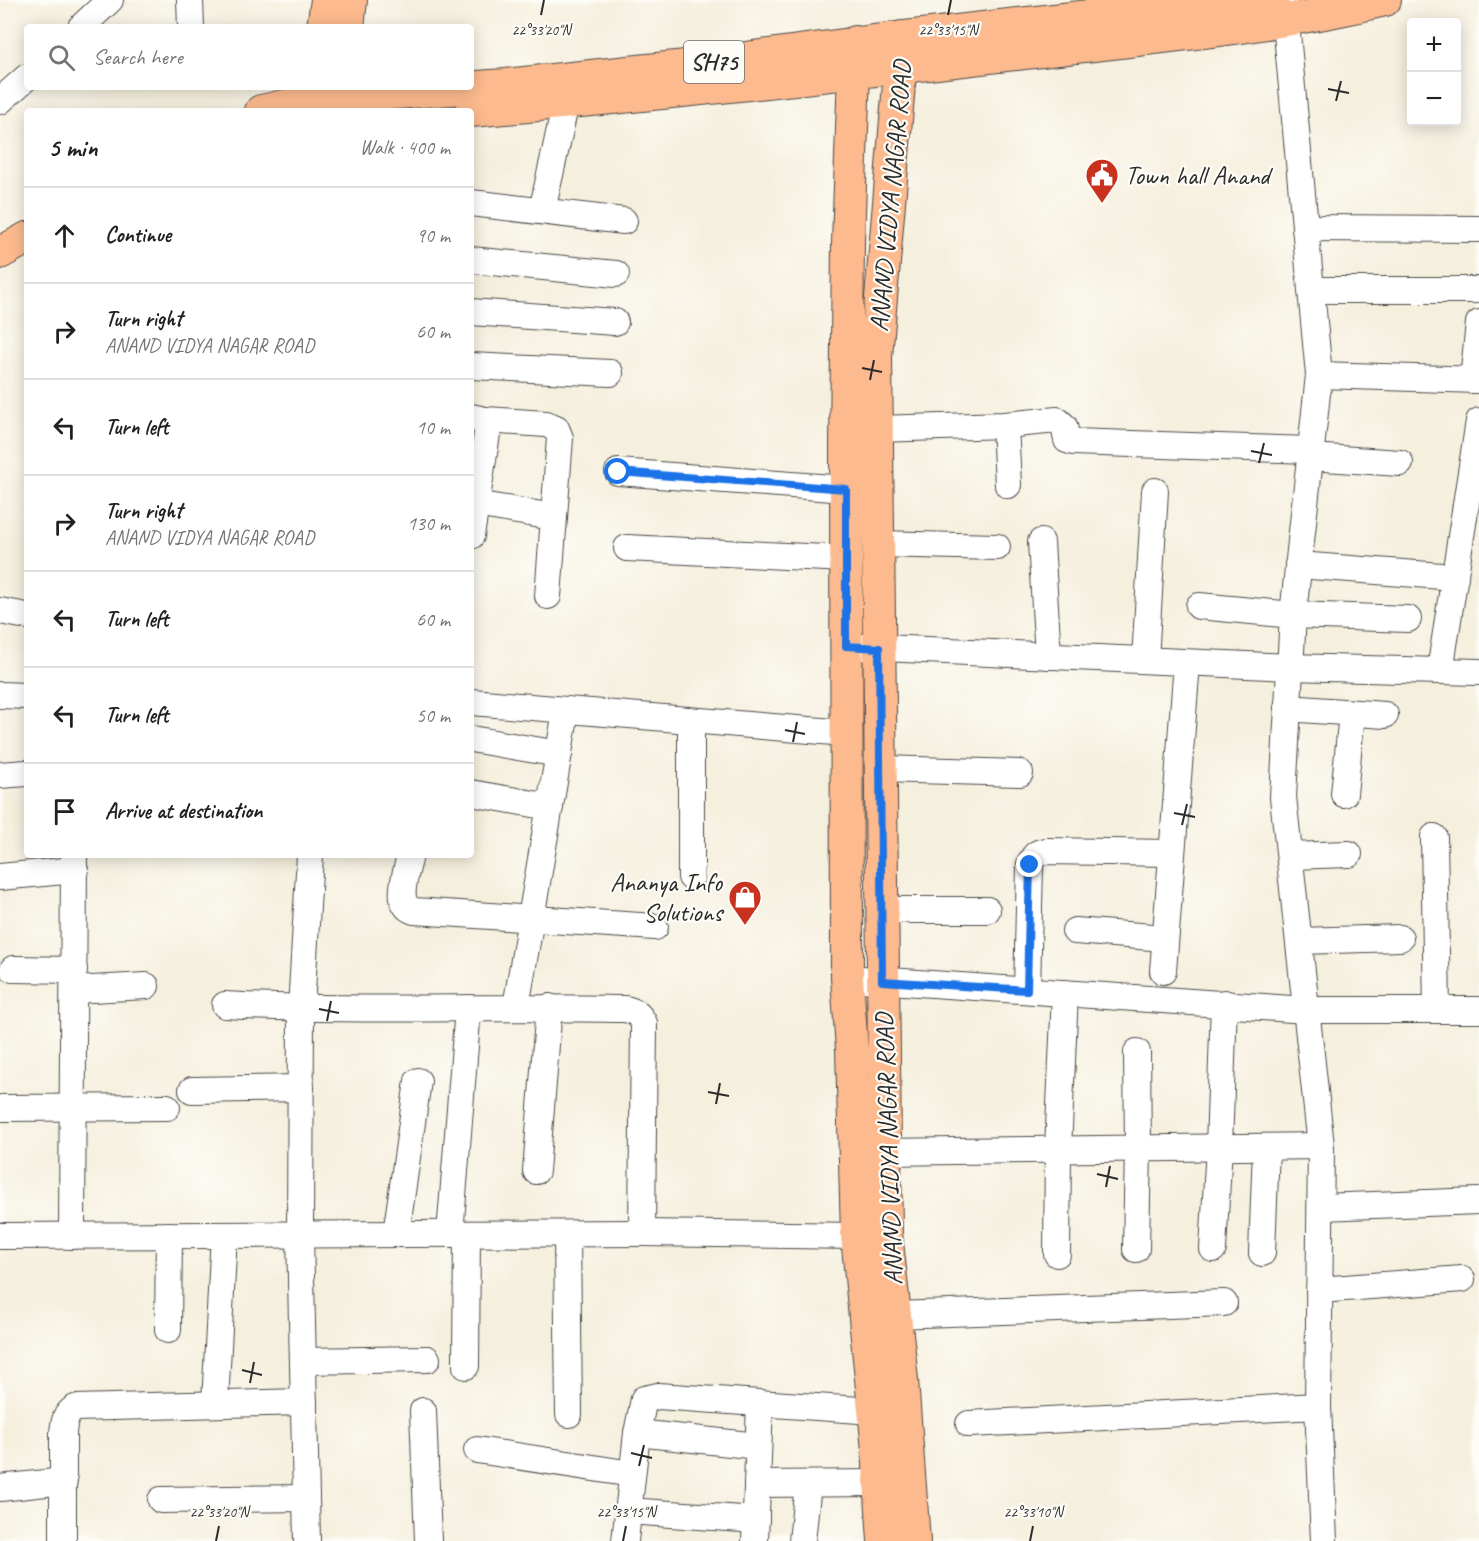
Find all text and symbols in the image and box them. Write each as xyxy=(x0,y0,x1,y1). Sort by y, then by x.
map controls xyxy=(1407,18,1461,126)
button: + xyxy=(1407,18,1461,72)
text: 22°33'20"N xyxy=(511,21,574,40)
text: 22°33'15"N xyxy=(918,21,981,40)
search box xyxy=(24,24,474,90)
icon: search xyxy=(45,41,78,74)
road number: SH75 xyxy=(684,41,744,83)
text: Search here xyxy=(93,43,183,71)
street label: ANAND VIDYA NAGAR ROAD xyxy=(862,57,919,333)
button: − xyxy=(1407,72,1461,126)
text: 5 min xyxy=(48,131,97,164)
text: Walk · 400 m xyxy=(360,135,450,160)
public building icon: Town hall Anand xyxy=(1084,157,1120,204)
place label: Town hall Anand xyxy=(1125,159,1273,192)
icon: ahead xyxy=(48,219,81,252)
text: Continue xyxy=(105,221,171,249)
text: 90 m xyxy=(416,223,450,248)
text: Turn right xyxy=(105,305,182,333)
icon: right xyxy=(48,315,81,348)
text: 60 m xyxy=(416,319,450,344)
text: ANAND VIDYA NAGAR ROAD xyxy=(105,333,314,358)
icon: left xyxy=(48,411,81,444)
text: Turn left xyxy=(105,413,169,441)
text: 10 m xyxy=(416,415,450,440)
route start xyxy=(604,458,630,484)
text: Turn right xyxy=(105,497,182,525)
icon: right xyxy=(48,507,81,540)
text: 130 m xyxy=(407,511,450,536)
text: ANAND VIDYA NAGAR ROAD xyxy=(105,525,314,550)
icon: left xyxy=(48,603,81,636)
text: Turn left xyxy=(105,605,169,633)
text: 60 m xyxy=(416,607,450,632)
icon: left xyxy=(48,699,81,732)
text: Turn left xyxy=(105,701,169,729)
text: 50 m xyxy=(416,703,450,728)
icon: arrive xyxy=(48,795,81,828)
text: Arrive at destination xyxy=(105,797,262,825)
route end xyxy=(1016,851,1042,877)
place label: Ananya Info Solutions xyxy=(610,866,724,929)
shop icon: Ananya Info Solutions xyxy=(727,879,763,926)
street label: ANAND VIDYA NAGAR ROAD xyxy=(867,1010,910,1286)
text: 22°33'20"N xyxy=(189,1503,252,1522)
text: 22°33'15"N xyxy=(596,1503,659,1522)
text: 22°33'10"N xyxy=(1003,1503,1066,1522)

